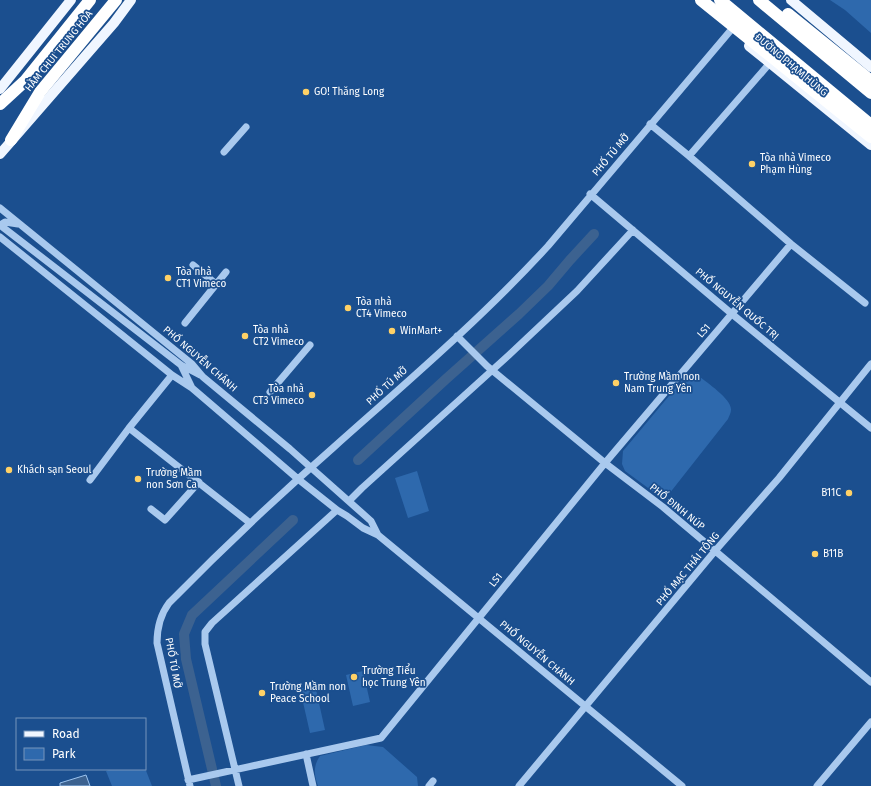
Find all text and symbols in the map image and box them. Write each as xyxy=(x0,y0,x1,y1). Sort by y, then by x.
street label: HẦM CHUI TRUNG HÒA xyxy=(20,6,95,94)
street label: ĐƯỜNG PHẠM HÙNG xyxy=(752,29,831,99)
place label: GO! Thăng Long xyxy=(314,86,385,98)
marker: GO! Thăng Long xyxy=(301,87,311,97)
street label: PHỐ TÚ MỠ xyxy=(588,130,632,179)
place label: Tòa nhà Vimeco Phạm Hùng xyxy=(760,152,831,176)
marker: Tòa nhà Vimeco Phạm Hùng xyxy=(747,159,757,169)
street label: PHỐ NGUYỄN QUỐC TRỊ xyxy=(693,263,783,342)
place label: Tòa nhà CT1 Vimeco xyxy=(176,266,226,290)
marker: Tòa nhà CT1 Vimeco xyxy=(163,273,173,283)
place label: Tòa nhà CT4 Vimeco xyxy=(356,296,407,320)
marker: Tòa nhà CT4 Vimeco xyxy=(343,303,353,313)
street label: PHỐ NGUYỄN CHÁNH xyxy=(161,321,241,394)
street label: LS1 xyxy=(695,322,713,340)
place label: Tòa nhà CT2 Vimeco xyxy=(253,324,304,348)
place label: WinMart+ xyxy=(400,325,442,337)
marker: WinMart+ xyxy=(387,326,397,336)
marker: Tòa nhà CT2 Vimeco xyxy=(240,331,250,341)
street label: PHỐ TÚ MỠ xyxy=(362,362,410,408)
place label: Trường Mầm non Nam Trung Yên xyxy=(624,370,700,395)
marker: Trường Mầm non Nam Trung Yên xyxy=(611,378,621,388)
place label: Tòa nhà CT3 Vimeco xyxy=(253,383,304,407)
marker: Tòa nhà CT3 Vimeco xyxy=(307,390,317,400)
place label: Khách sạn Seoul xyxy=(17,464,92,476)
marker: Khách sạn Seoul xyxy=(4,465,14,475)
place label: Trường Mầm non Sơn Ca xyxy=(146,466,202,491)
marker: Trường Mầm non Sơn Ca xyxy=(133,474,143,484)
street label: PHỐ ĐINH NÚP xyxy=(647,479,709,533)
place label: B11C xyxy=(821,487,841,499)
marker: B11C xyxy=(844,488,854,498)
street label: PHỐ MẠC THÁI TÔNG xyxy=(652,528,722,608)
place label: B11B xyxy=(823,548,843,560)
marker: B11B xyxy=(810,549,820,559)
street label: LS1 xyxy=(487,571,505,589)
street label: PHỐ NGUYỄN CHÁNH xyxy=(497,616,579,688)
street label: PHỐ TÚ MỠ xyxy=(163,636,186,689)
place label: Trường Tiểu học Trung Yên xyxy=(362,663,426,689)
marker: Trường Tiểu học Trung Yên xyxy=(349,672,359,682)
place label: Trường Mầm non Peace School xyxy=(270,680,346,705)
marker: Trường Mầm non Peace School xyxy=(257,688,267,698)
legend xyxy=(16,718,146,770)
text: Road xyxy=(52,727,80,741)
text: Park xyxy=(52,747,76,761)

